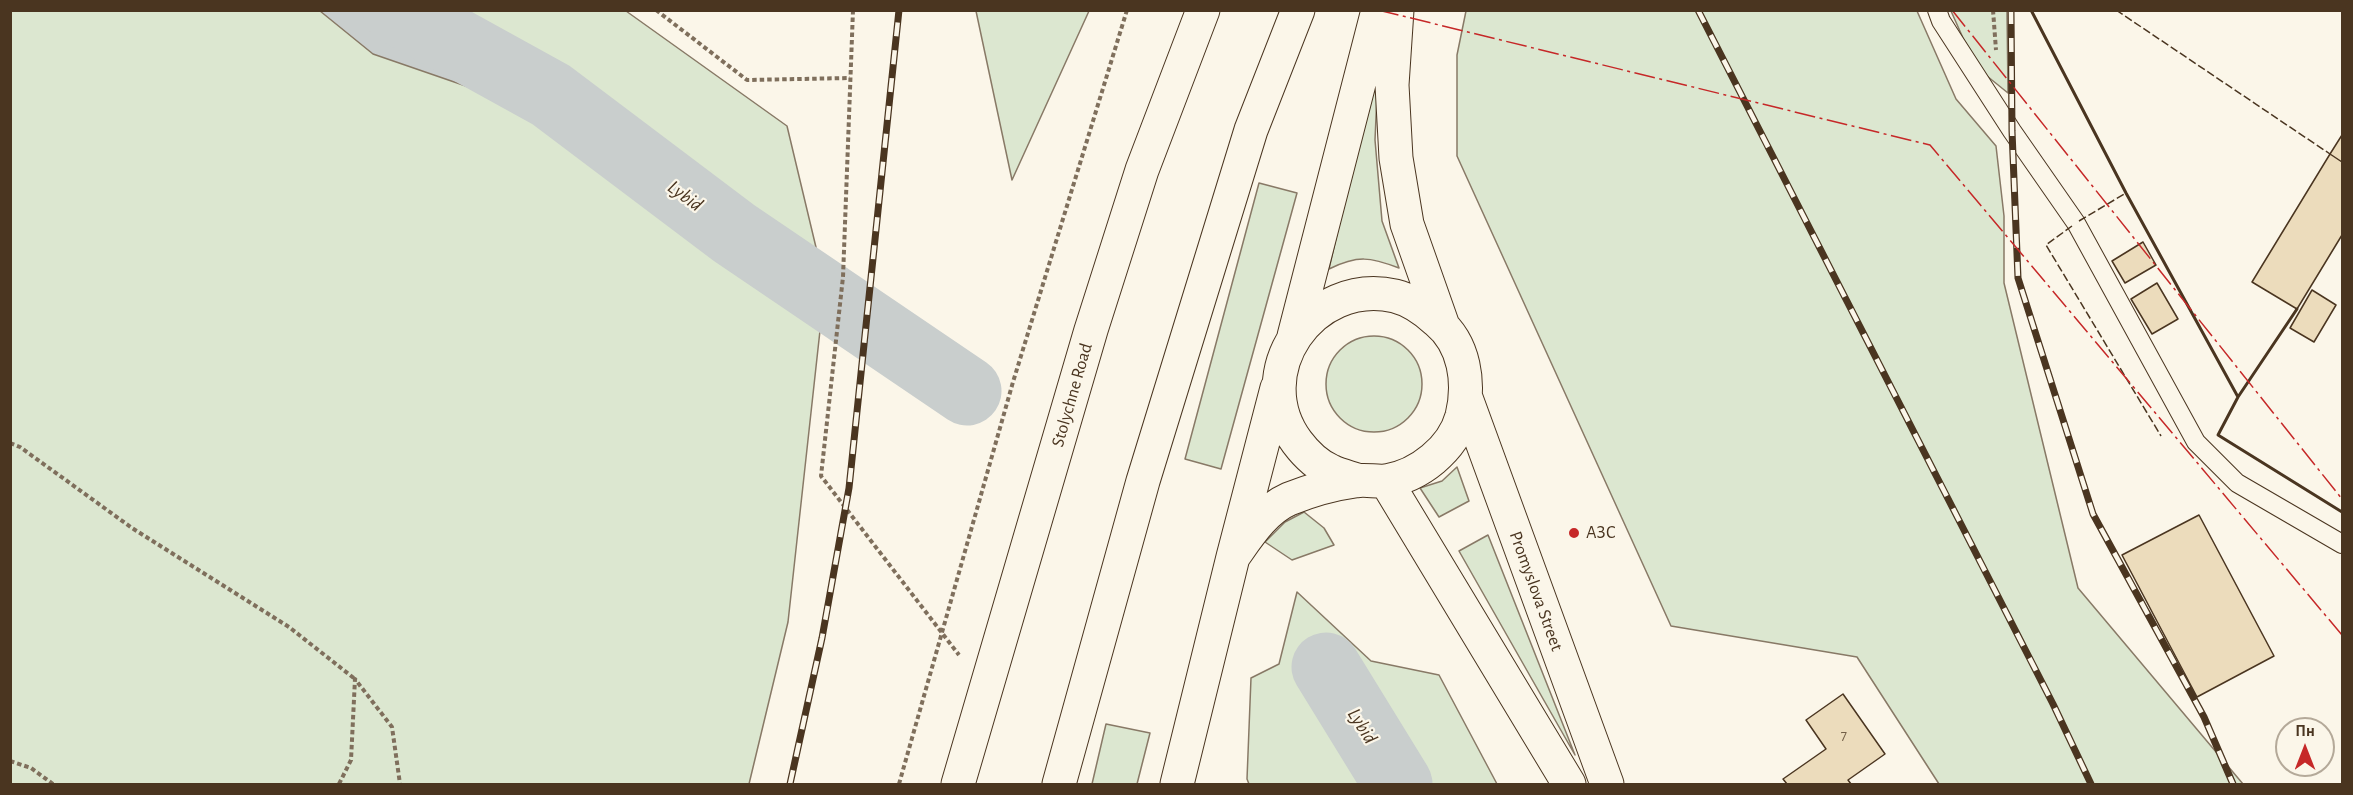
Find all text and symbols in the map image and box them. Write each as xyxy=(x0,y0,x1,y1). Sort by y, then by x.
water label: Lybid xyxy=(663,175,707,217)
street label: Stolychne Road xyxy=(1047,341,1097,449)
place label: АЗС xyxy=(1586,522,1616,544)
marker: АЗС xyxy=(1567,526,1581,540)
street label: Promyslova Street xyxy=(1504,528,1568,654)
water label: Lybid xyxy=(1342,704,1382,748)
north arrow xyxy=(2275,717,2335,777)
text: Пн xyxy=(2295,723,2315,739)
house number: 7 xyxy=(1841,726,1847,744)

